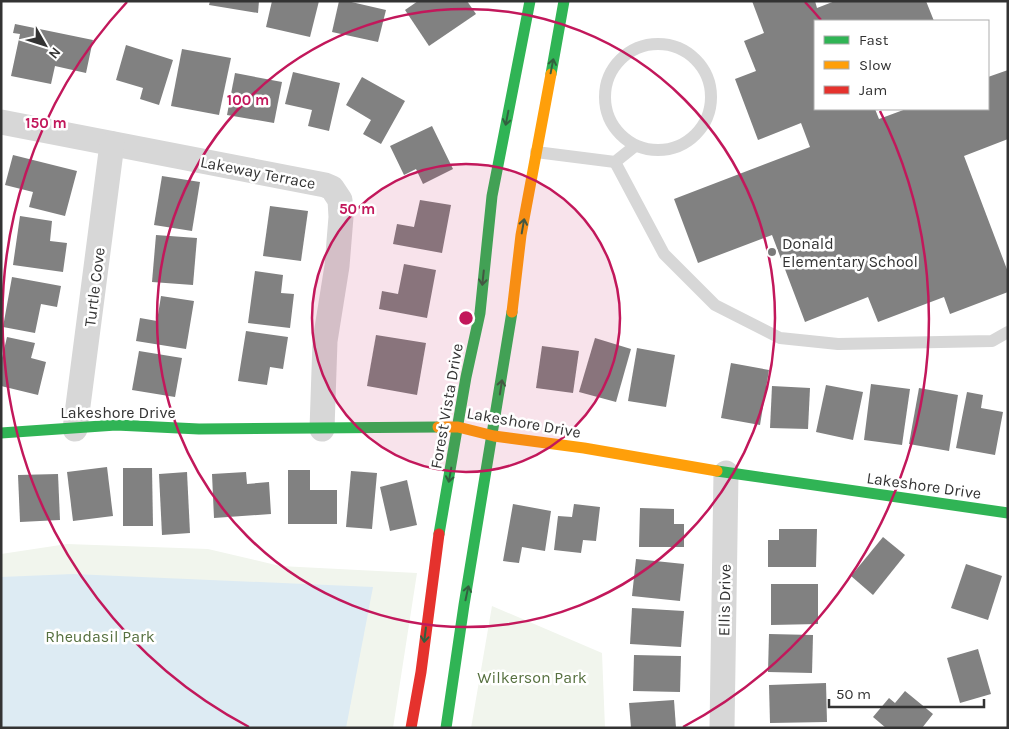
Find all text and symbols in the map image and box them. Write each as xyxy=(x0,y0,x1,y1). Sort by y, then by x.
north arrow xyxy=(20,20,70,70)
legend xyxy=(814,20,989,110)
text: Fast xyxy=(859,31,889,49)
text: N xyxy=(45,44,64,62)
text: Slow xyxy=(859,56,891,74)
one-way arrow xyxy=(548,59,557,75)
text: Jam xyxy=(859,81,887,99)
text: 100 m xyxy=(227,91,269,109)
one-way arrow xyxy=(502,109,511,125)
text: 150 m xyxy=(25,114,67,132)
street label: Lakeway Terrace xyxy=(199,152,317,193)
text: 50 m xyxy=(339,200,375,218)
one-way arrow xyxy=(518,219,528,235)
place label: Donald Elementary School xyxy=(782,234,918,271)
street label: Turtle Cove xyxy=(80,246,109,328)
marker: Donald Elementary School xyxy=(766,246,778,258)
one-way arrow xyxy=(479,270,488,286)
centre of rings xyxy=(457,309,475,327)
street label: Forest Vista Drive xyxy=(426,342,467,470)
one-way arrow xyxy=(496,380,506,396)
street label: Lakeshore Drive xyxy=(60,403,176,422)
street label: Lakeshore Drive xyxy=(465,403,582,442)
one-way arrow xyxy=(444,466,454,482)
street label: Lakeshore Drive xyxy=(865,468,982,503)
street label: Ellis Drive xyxy=(714,564,735,636)
one-way arrow xyxy=(463,586,472,602)
park label: Rheudasil Park xyxy=(45,627,155,646)
one-way arrow xyxy=(420,627,430,643)
park label: Wilkerson Park xyxy=(477,668,587,687)
scale bar xyxy=(829,676,984,708)
text: 50 m xyxy=(836,685,871,703)

